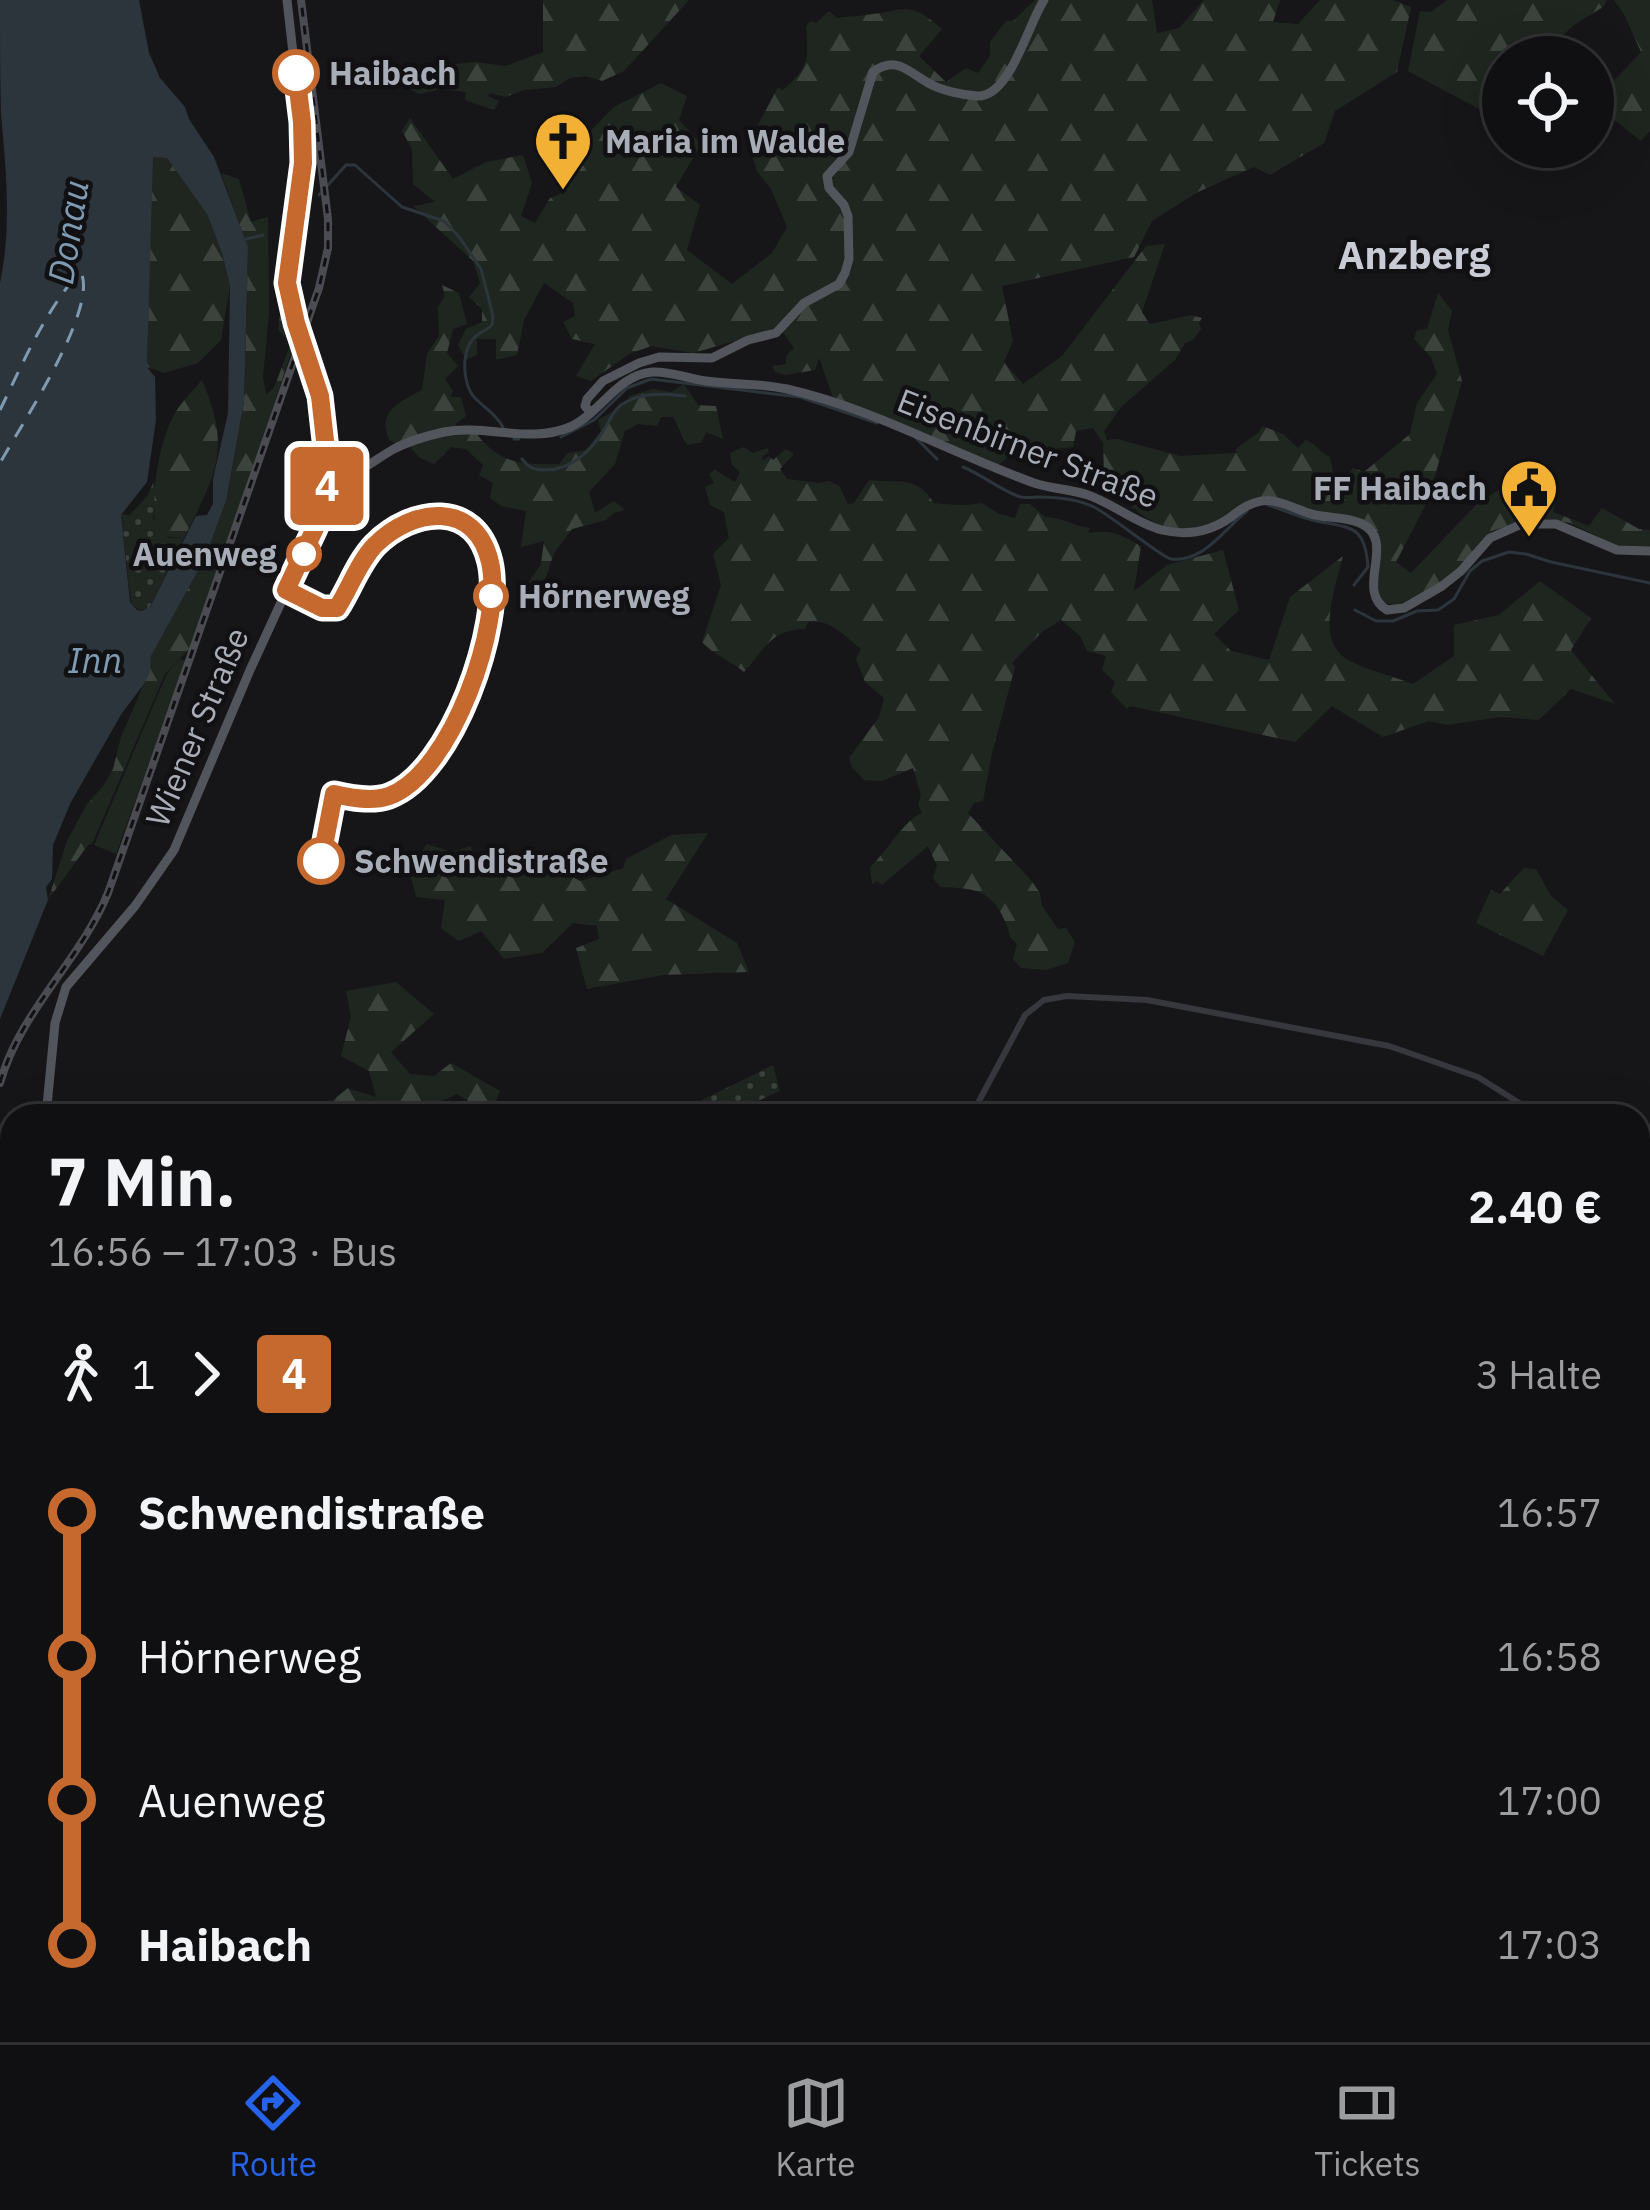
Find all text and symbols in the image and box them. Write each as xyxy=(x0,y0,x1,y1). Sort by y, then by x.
map controls xyxy=(1482,36,1614,168)
button: locate xyxy=(1482,36,1614,168)
marker: Haibach xyxy=(274,51,318,95)
place label: Haibach xyxy=(329,51,457,94)
church icon: Maria im Walde xyxy=(532,110,594,192)
place label: Maria im Walde xyxy=(605,119,845,162)
water label: Donau xyxy=(36,176,99,287)
district label: Anzberg xyxy=(1338,229,1491,280)
street label: Eisenbirner Straße xyxy=(892,378,1165,517)
line badge: 4 xyxy=(288,447,366,525)
public building icon: FF Haibach xyxy=(1498,457,1560,539)
text: 4 xyxy=(314,458,340,513)
place label: FF Haibach xyxy=(1313,466,1487,509)
place label: Auenweg xyxy=(133,532,278,575)
marker: Auenweg xyxy=(288,538,320,570)
place label: Hörnerweg xyxy=(518,574,691,617)
marker: Hörnerweg xyxy=(475,580,507,612)
street label: Wiener Straße xyxy=(135,621,258,833)
water label: Inn xyxy=(68,636,122,683)
marker: Schwendistraße xyxy=(299,839,343,883)
place label: Schwendistraße xyxy=(354,839,608,882)
text: 7 Min. xyxy=(48,1138,236,1224)
text: 2.40 € xyxy=(1468,1177,1602,1235)
text: 16:56 – 17:03 · Bus xyxy=(48,1226,397,1277)
icon: walk xyxy=(48,1341,114,1407)
icon: forward xyxy=(173,1341,239,1407)
text: 4 xyxy=(281,1346,307,1401)
text: 1 xyxy=(132,1349,155,1400)
text: 3 Halte xyxy=(1476,1349,1602,1400)
text: Schwendistraße xyxy=(138,1483,485,1541)
text: 16:57 xyxy=(1497,1487,1602,1538)
text: Hörnerweg xyxy=(138,1627,361,1685)
text: 16:58 xyxy=(1497,1631,1602,1682)
text: Auenweg xyxy=(138,1771,325,1829)
text: 17:00 xyxy=(1497,1775,1602,1826)
text: Haibach xyxy=(138,1915,312,1973)
text: 17:03 xyxy=(1497,1919,1602,1970)
tab: Route xyxy=(229,2070,317,2185)
tab: Karte xyxy=(776,2070,855,2185)
tab: Tickets xyxy=(1314,2070,1421,2185)

